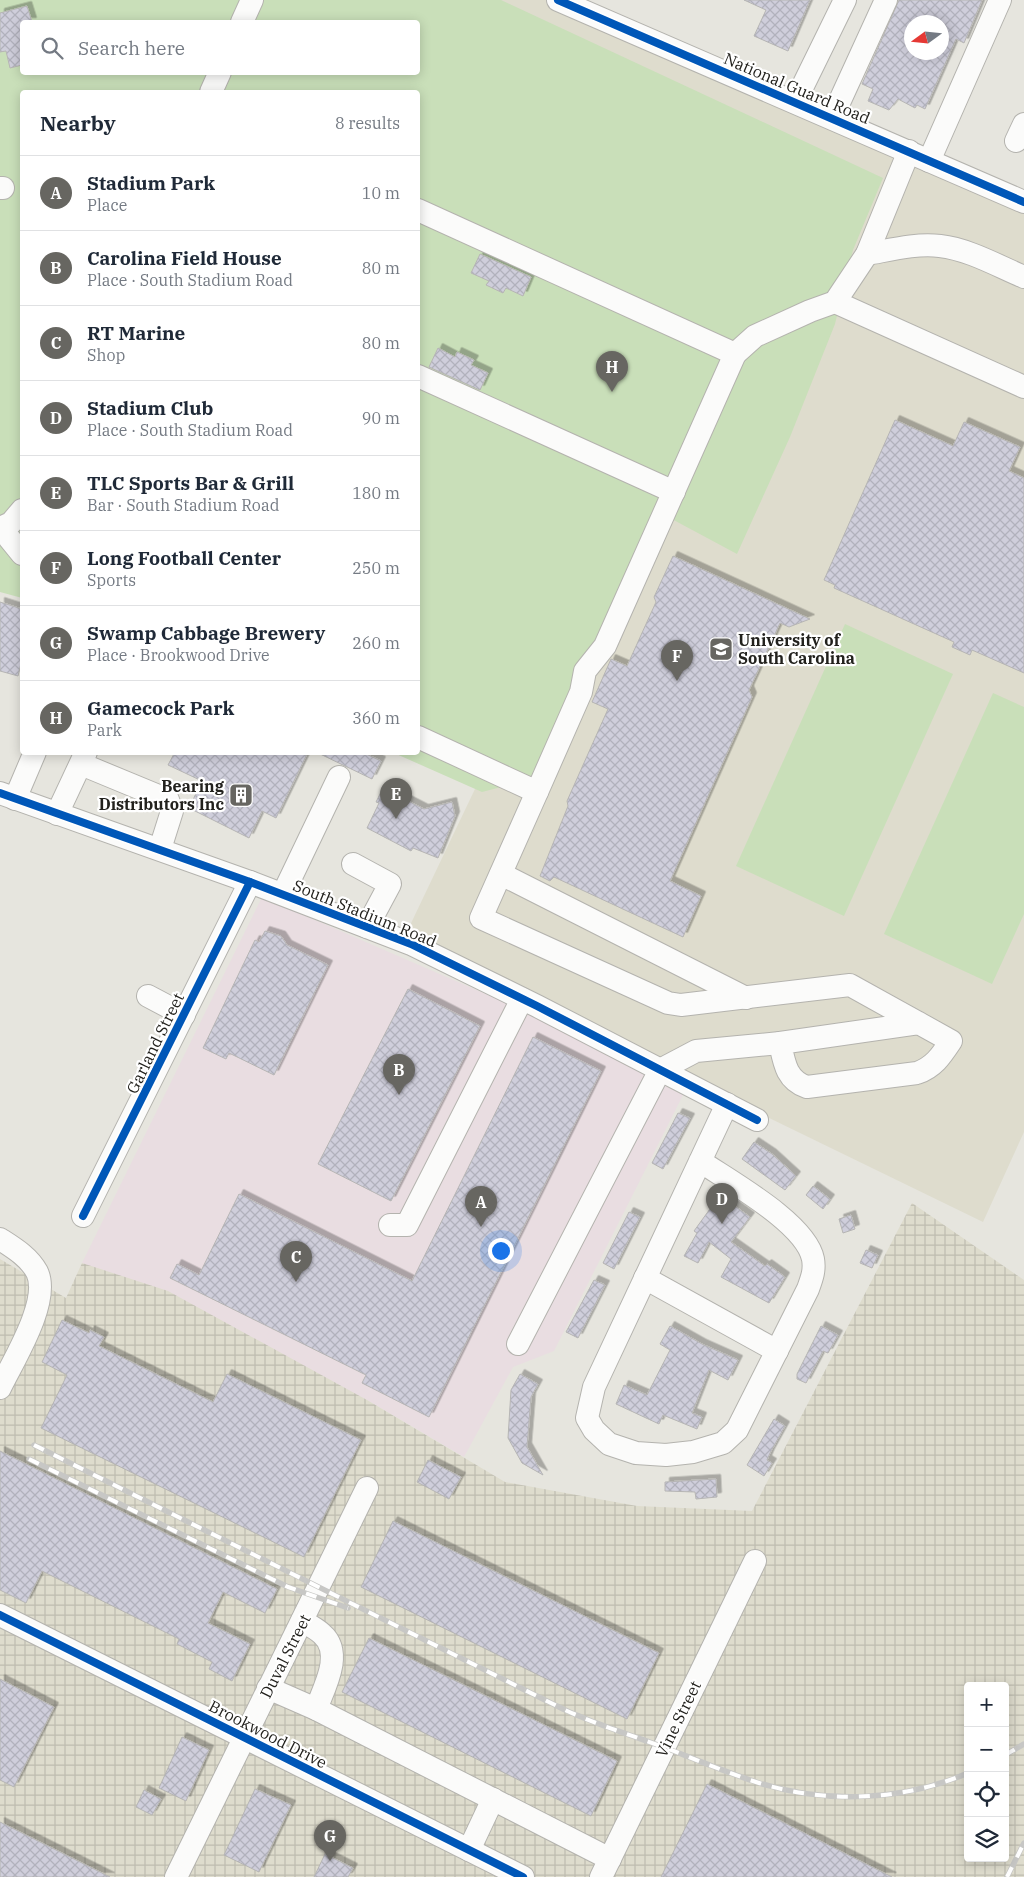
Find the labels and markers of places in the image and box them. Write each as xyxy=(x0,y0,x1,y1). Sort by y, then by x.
pin: H xyxy=(596,351,628,392)
place label: University of South Carolina xyxy=(738,630,855,668)
school or university icon: University of South Carolina xyxy=(708,636,734,662)
pin: F xyxy=(661,640,693,681)
place label: Bearing Distributors Inc xyxy=(99,776,225,814)
pin: E xyxy=(380,778,412,819)
building icon: Bearing Distributors Inc xyxy=(228,782,254,808)
pin: B xyxy=(383,1054,415,1095)
pin: D xyxy=(706,1183,738,1224)
pin: A xyxy=(465,1186,497,1227)
pin: C xyxy=(280,1241,312,1282)
pin: G xyxy=(314,1820,346,1861)

